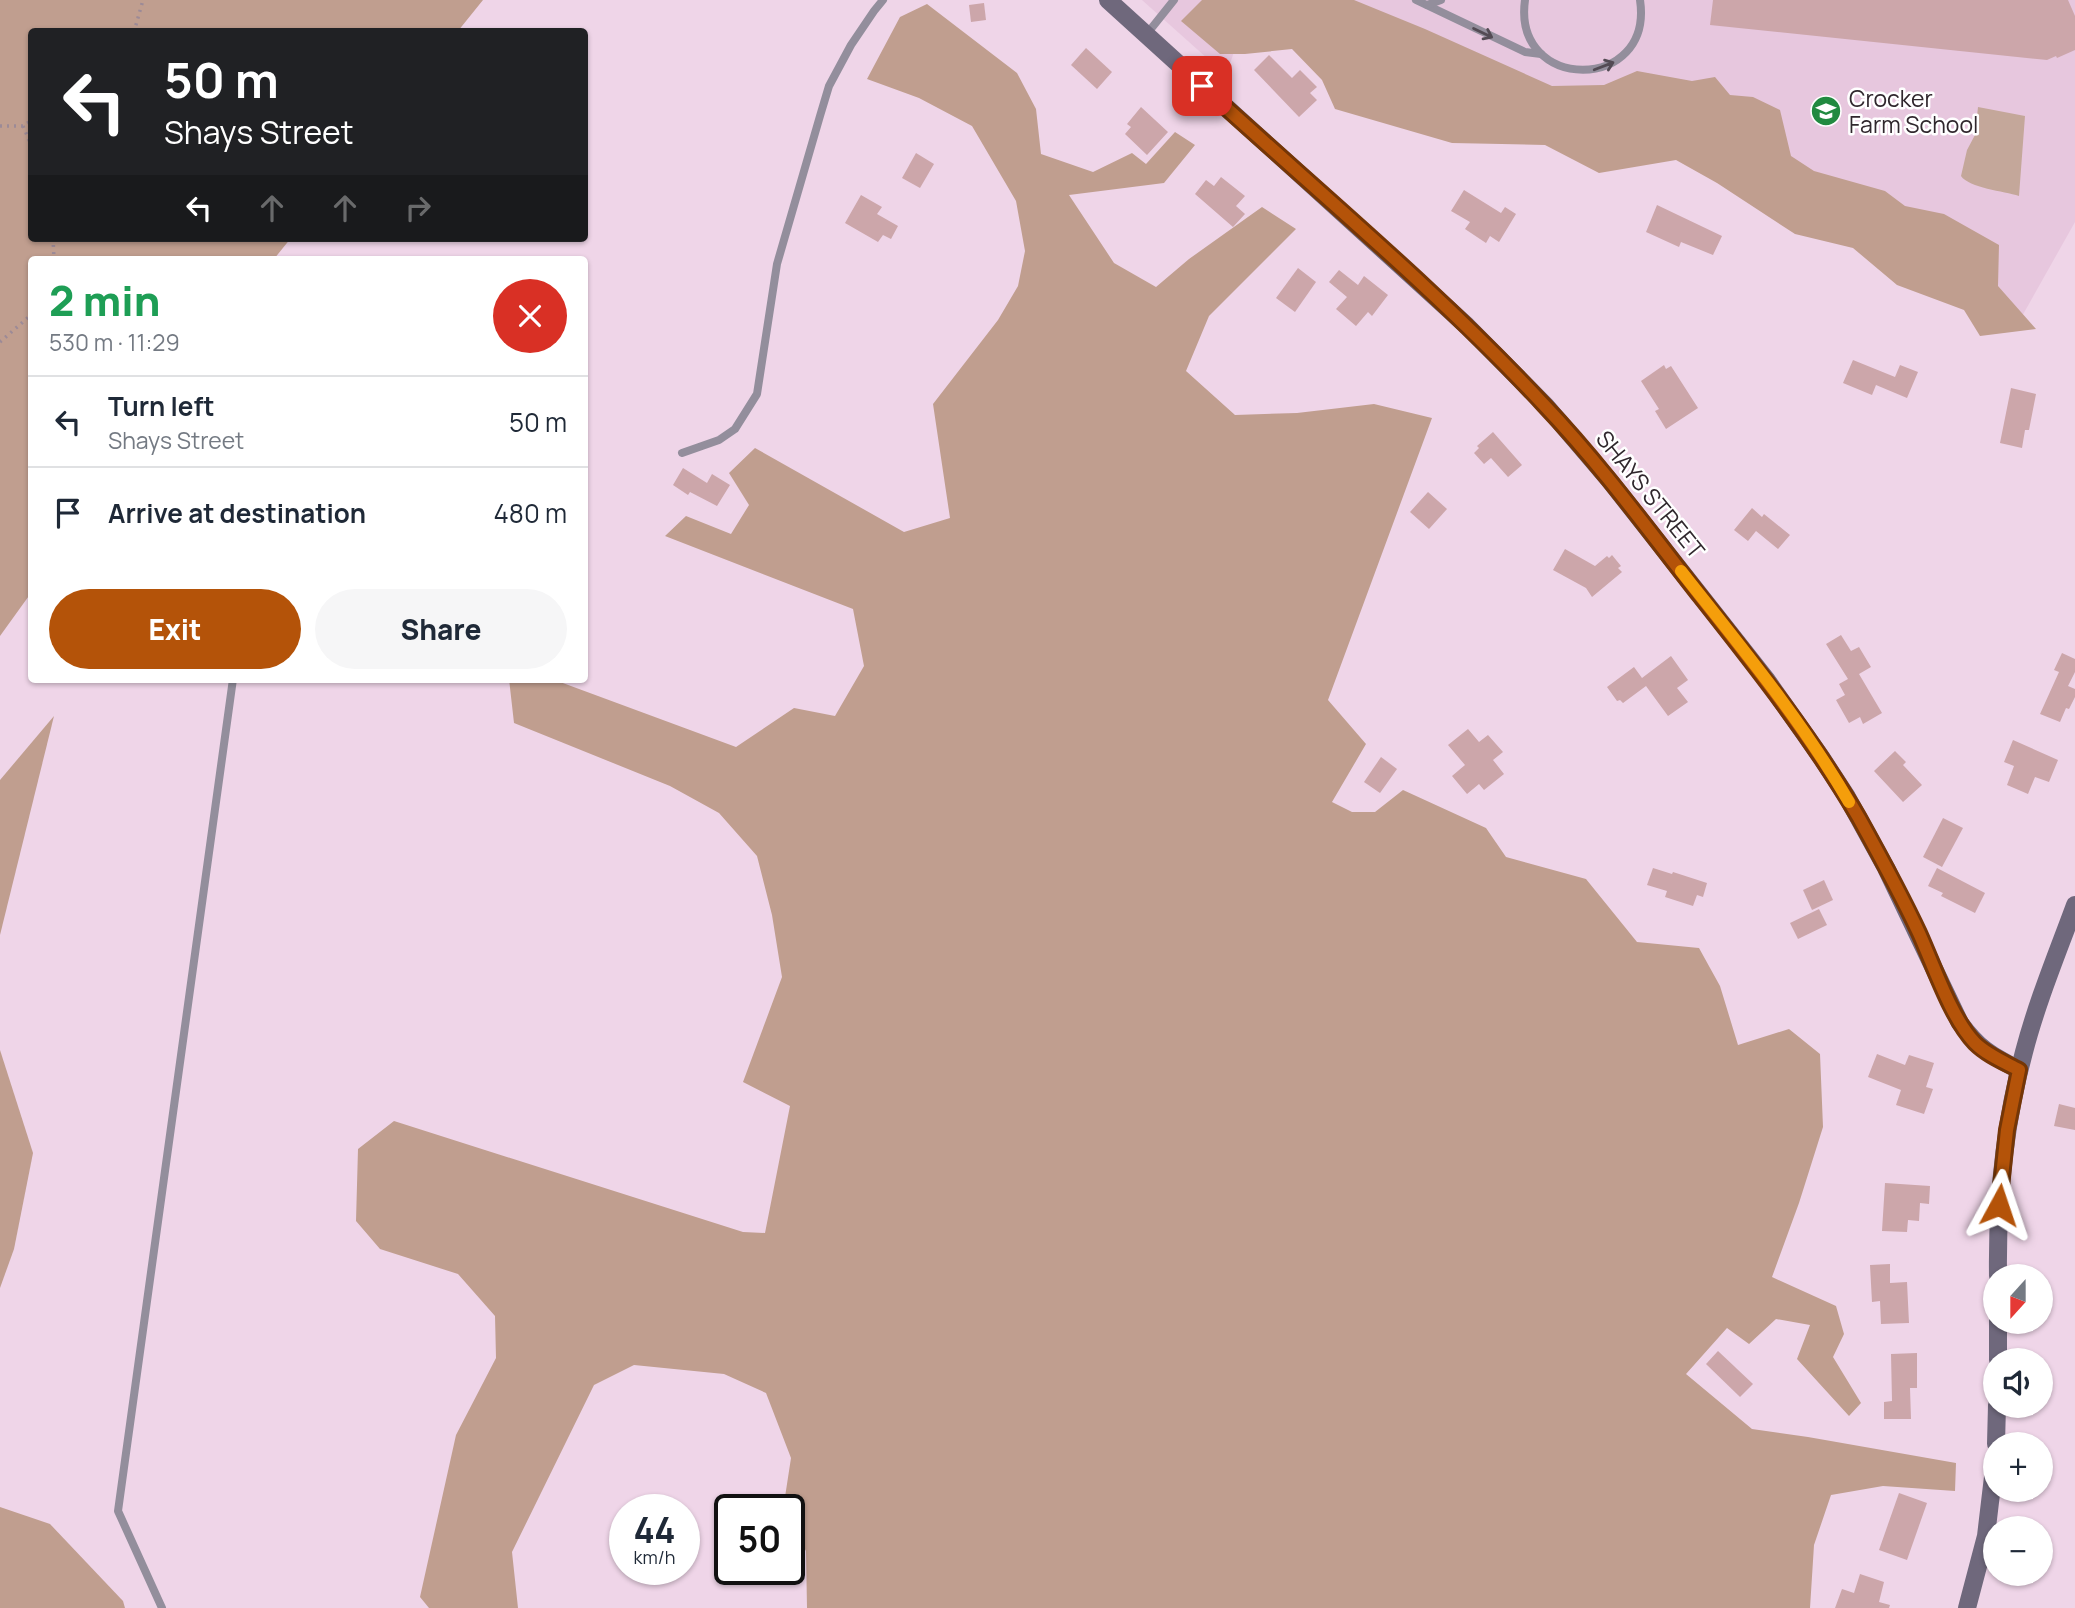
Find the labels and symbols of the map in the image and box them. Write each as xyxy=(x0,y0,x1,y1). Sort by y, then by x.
one-way arrow xyxy=(1472,27,1493,40)
pin xyxy=(1172,56,1232,116)
one-way arrow xyxy=(1592,58,1614,71)
place label: Crocker Farm School xyxy=(1849,82,1978,140)
school or university icon: Crocker Farm School xyxy=(1809,94,1843,128)
street label: SHAYS STREET xyxy=(1589,423,1713,565)
position arrow xyxy=(1962,1168,2036,1242)
north arrow xyxy=(1983,1264,2053,1334)
speed limit sign: 50 xyxy=(714,1494,805,1585)

